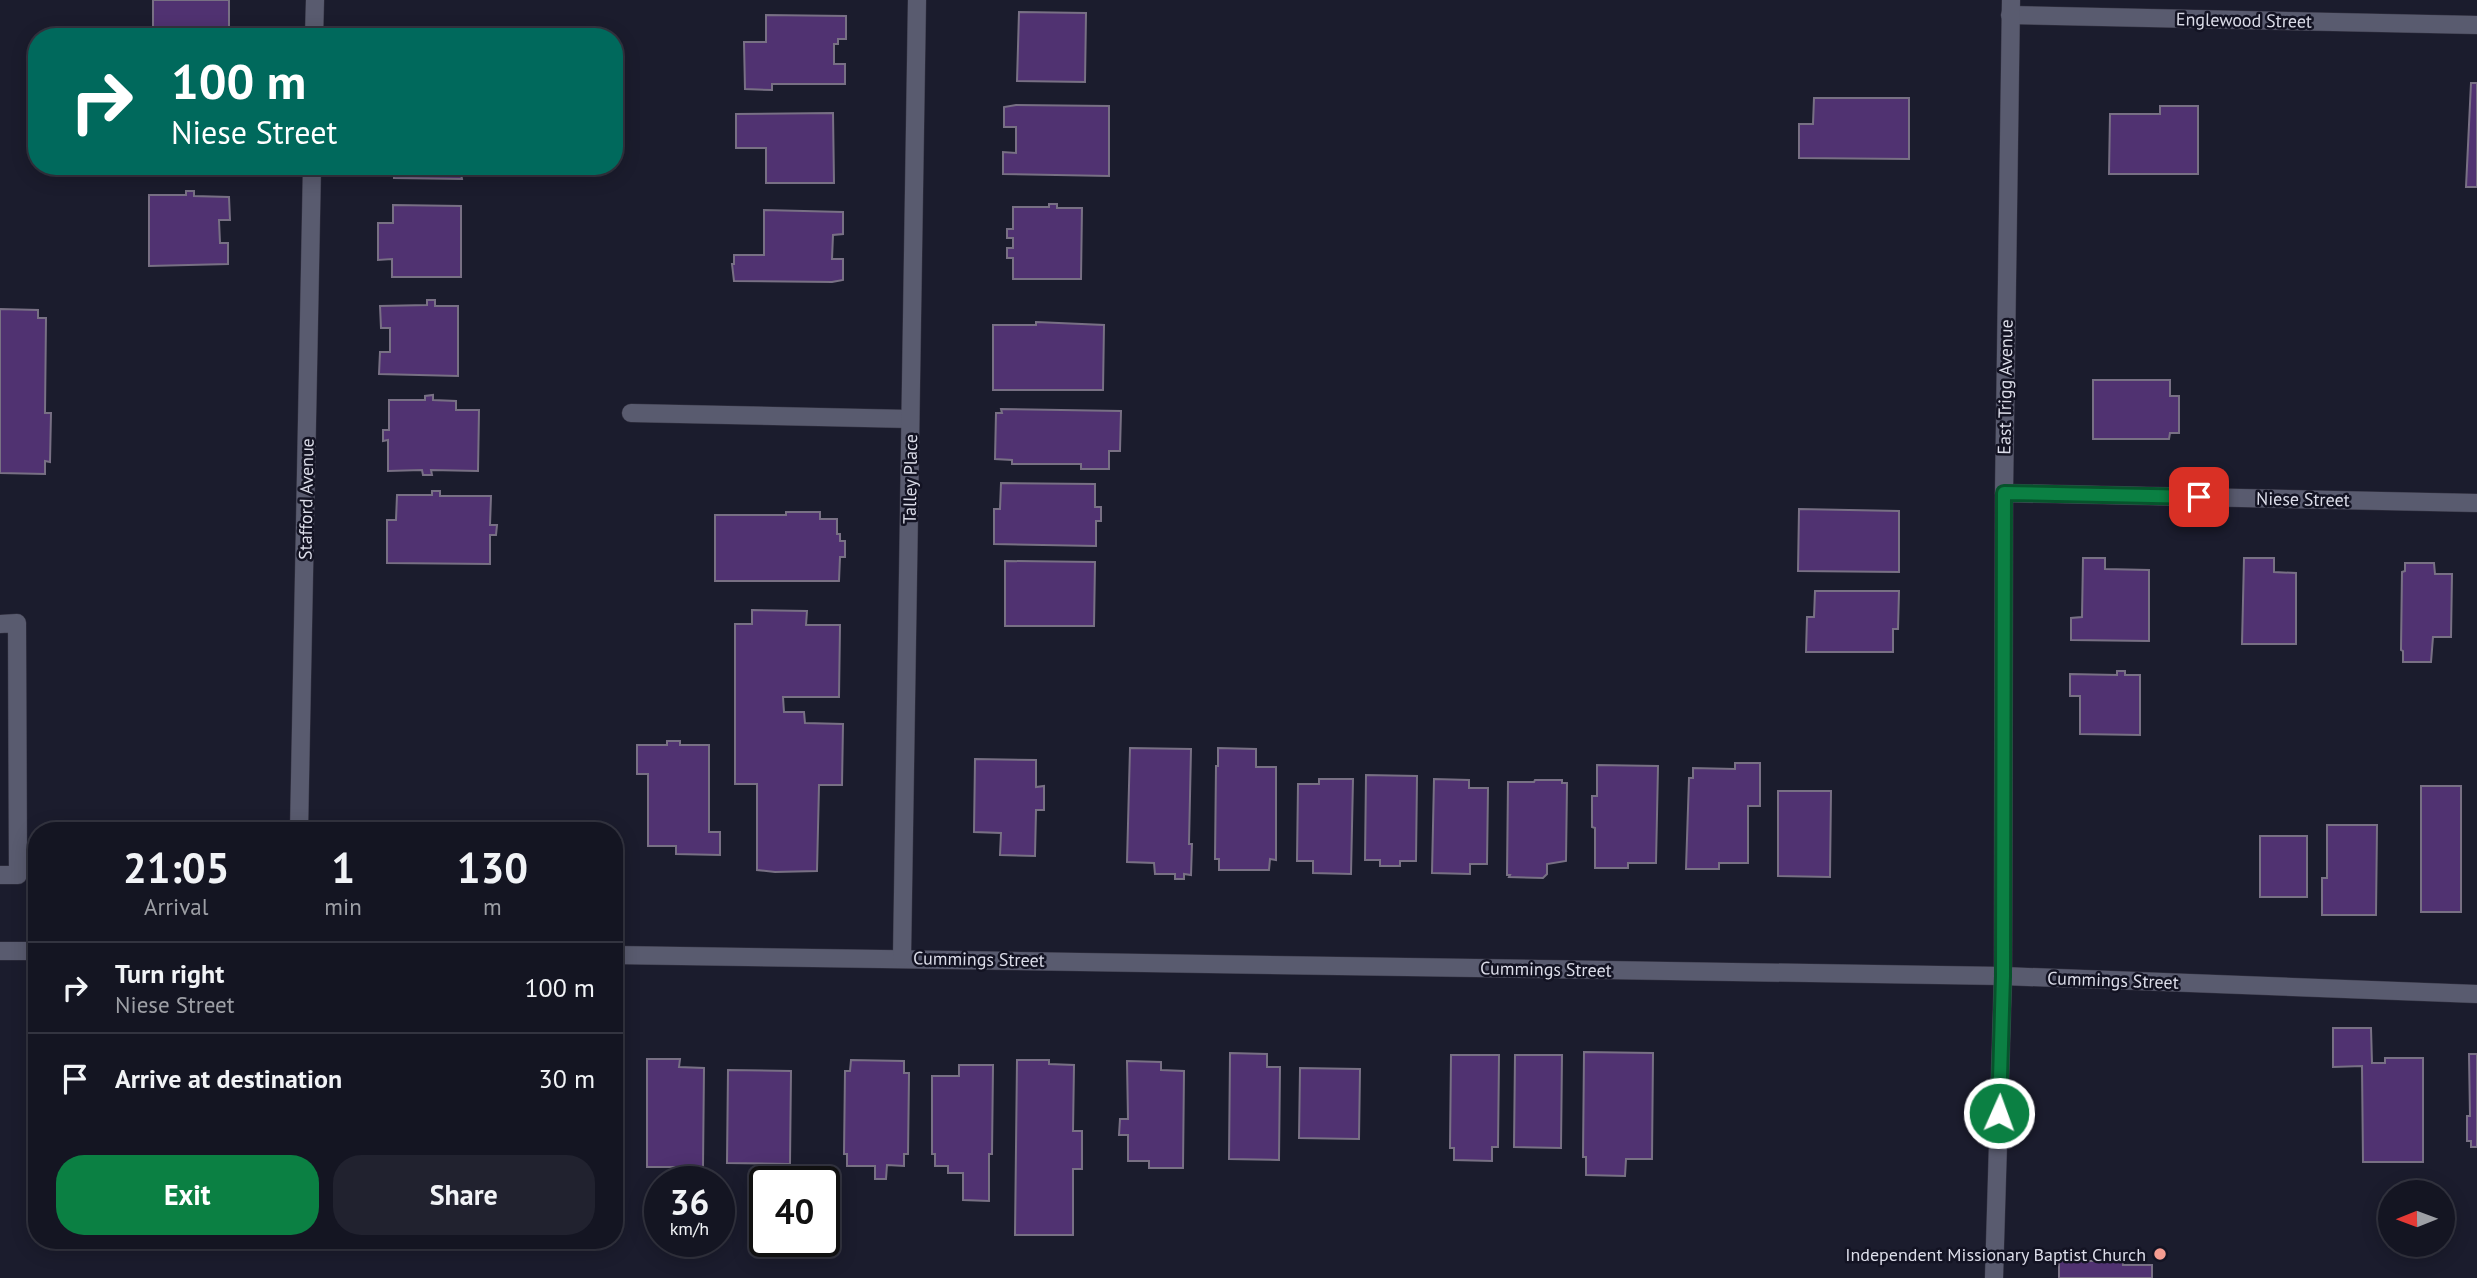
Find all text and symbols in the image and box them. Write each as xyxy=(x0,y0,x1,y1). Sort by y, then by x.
street label: Englewood Street xyxy=(2176,7,2312,33)
text: 100 m xyxy=(171,49,306,113)
icon: right xyxy=(56,56,147,147)
text: Niese Street xyxy=(171,111,337,153)
street label: East Trigg Avenue xyxy=(1992,319,2018,455)
street label: Talley Place xyxy=(898,434,922,524)
street label: Stafford Avenue xyxy=(293,438,319,560)
pin xyxy=(2169,467,2229,527)
icon: arrive xyxy=(2180,478,2218,516)
street label: Niese Street xyxy=(2256,487,2350,511)
text: 21:05 xyxy=(123,840,229,895)
text: 1 xyxy=(331,840,355,895)
text: 130 xyxy=(457,840,528,895)
text: Arrival xyxy=(144,892,208,921)
text: min xyxy=(324,892,362,921)
text: m xyxy=(483,892,502,921)
street label: Cummings Street xyxy=(913,946,1045,972)
street label: Cummings Street xyxy=(1480,956,1612,982)
text: Turn right xyxy=(115,957,224,990)
street label: Cummings Street xyxy=(2047,966,2179,994)
icon: right xyxy=(56,969,94,1007)
text: 100 m xyxy=(524,971,595,1004)
text: Niese Street xyxy=(115,990,235,1019)
icon: arrive xyxy=(56,1060,94,1098)
text: Arrive at destination xyxy=(115,1062,342,1095)
text: 30 m xyxy=(539,1062,595,1095)
position arrow xyxy=(1962,1076,2036,1150)
button: Exit xyxy=(56,1155,319,1235)
button: Share xyxy=(333,1155,595,1235)
speed limit sign: 40 xyxy=(749,1166,840,1257)
text: 36 xyxy=(670,1179,709,1225)
north arrow xyxy=(2378,1180,2455,1256)
map controls xyxy=(2378,1180,2455,1257)
text: km/h xyxy=(670,1217,709,1240)
place label: Independent Missionary Baptist Church xyxy=(1845,1243,2146,1266)
marker: Independent Missionary Baptist Church xyxy=(2152,1246,2168,1262)

